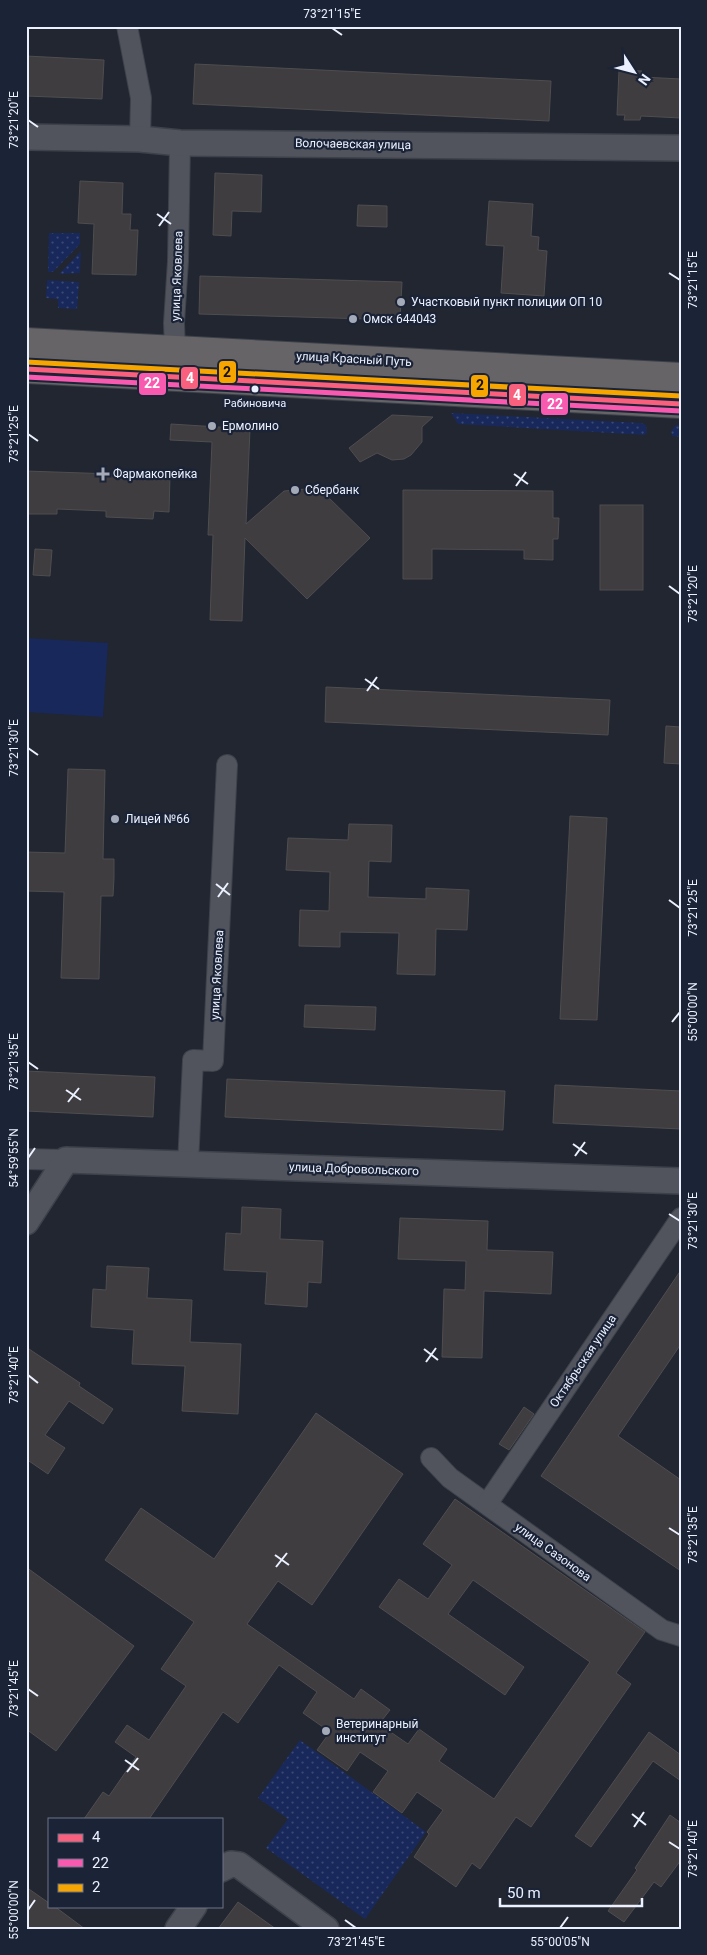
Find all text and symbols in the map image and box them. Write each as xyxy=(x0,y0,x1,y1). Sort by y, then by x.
text: 73°21'15"E xyxy=(303,7,361,21)
north arrow xyxy=(610,48,660,98)
text: N xyxy=(635,71,654,88)
text: 73°21'20"E xyxy=(7,91,21,149)
street label: Волочаевская улица xyxy=(295,136,411,152)
street label: улица Яковлева xyxy=(168,231,186,321)
text: 73°21'15"E xyxy=(686,251,700,309)
place label: Участковый пункт полиции ОП 10 xyxy=(411,295,603,309)
marker: Участковый пункт полиции ОП 10 xyxy=(395,296,407,308)
place label: Омск 644043 xyxy=(363,312,436,326)
marker: Омск 644043 xyxy=(347,313,359,325)
street label: улица Красный Путь xyxy=(296,349,412,369)
line badge: 2 xyxy=(218,360,237,384)
text: 2 xyxy=(223,364,231,380)
line badge: 4 xyxy=(180,366,199,390)
text: 4 xyxy=(186,370,194,386)
line badge: 22 xyxy=(138,372,167,396)
line badge: 2 xyxy=(470,374,489,398)
text: 22 xyxy=(144,375,160,391)
text: 2 xyxy=(476,377,484,393)
line badge: 4 xyxy=(508,383,527,407)
marker: Рабиновича xyxy=(250,384,260,394)
text: 4 xyxy=(513,387,521,403)
line badge: 22 xyxy=(540,392,569,416)
text: 22 xyxy=(547,396,563,412)
place label: Рабиновича xyxy=(224,397,286,410)
text: 73°21'25"E xyxy=(7,405,21,463)
place label: Ермолино xyxy=(222,419,279,433)
marker: Ермолино xyxy=(206,420,218,432)
place label: Фармакопейка xyxy=(113,467,197,481)
marker: Фармакопейка xyxy=(97,468,109,480)
place label: Сбербанк xyxy=(305,483,360,497)
marker: Сбербанк xyxy=(289,484,301,496)
text: 73°21'20"E xyxy=(686,565,700,623)
text: 73°21'30"E xyxy=(7,719,21,777)
place label: Лицей №66 xyxy=(125,812,190,826)
marker: Лицей №66 xyxy=(109,813,121,825)
text: 73°21'25"E xyxy=(686,879,700,937)
street label: улица Яковлева xyxy=(208,930,226,1020)
text: 55°00'00"N xyxy=(686,982,700,1042)
text: 73°21'35"E xyxy=(7,1033,21,1091)
text: 54°59'55"N xyxy=(7,1128,21,1188)
street label: улица Добровольского xyxy=(289,1160,419,1178)
text: 73°21'30"E xyxy=(686,1192,700,1250)
street label: Октябрьская улица xyxy=(547,1312,619,1410)
text: 73°21'40"E xyxy=(7,1346,21,1404)
text: 73°21'35"E xyxy=(686,1506,700,1564)
street label: улица Сазонова xyxy=(512,1520,594,1584)
text: 73°21'45"E xyxy=(7,1660,21,1718)
place label: Ветеринарный институт xyxy=(336,1717,419,1745)
marker: Ветеринарный институт xyxy=(320,1725,332,1737)
legend xyxy=(48,1818,222,1908)
text: 73°21'40"E xyxy=(686,1820,700,1878)
text: 4 xyxy=(92,1828,101,1846)
text: 22 xyxy=(92,1854,109,1872)
scale bar xyxy=(500,1875,642,1907)
text: 2 xyxy=(92,1878,100,1896)
text: 55°00'00"N xyxy=(7,1880,21,1940)
text: 50 m xyxy=(507,1884,541,1902)
text: 73°21'45"E xyxy=(327,1935,385,1949)
text: 55°00'05"N xyxy=(530,1935,590,1949)

